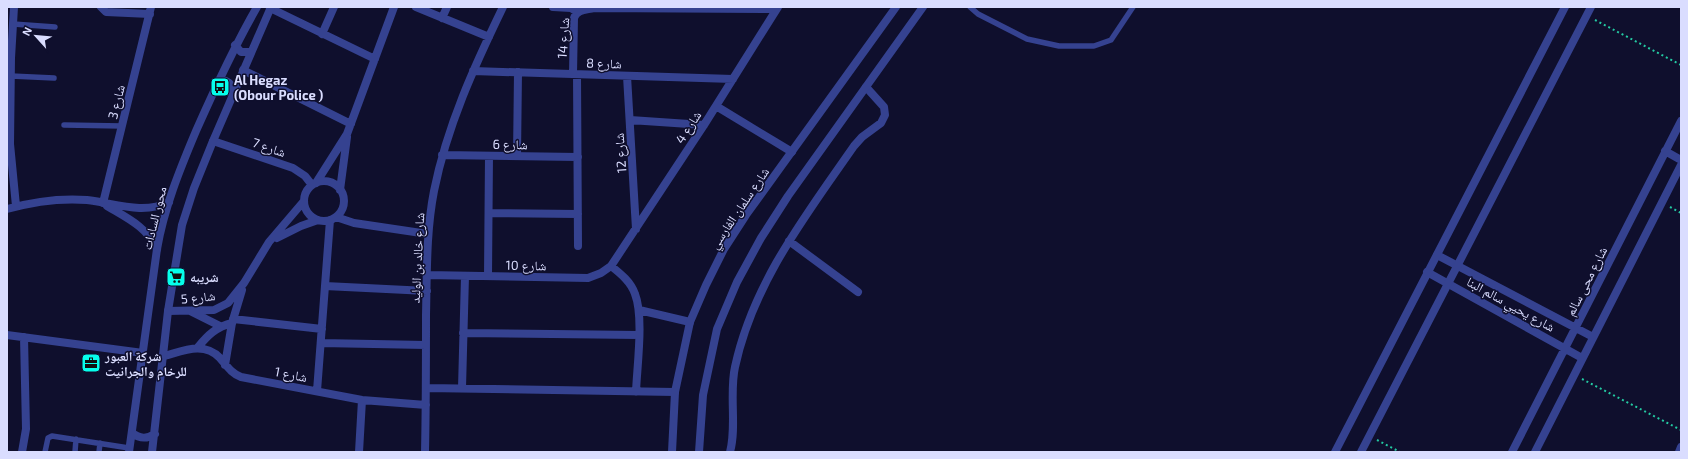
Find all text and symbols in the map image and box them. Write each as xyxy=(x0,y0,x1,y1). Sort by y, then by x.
north arrow xyxy=(16,16,56,56)
street label: شارع 14 xyxy=(554,17,574,59)
text: N xyxy=(19,25,34,38)
street label: شارع 8 xyxy=(586,54,622,74)
place label: Al Hegaz (Obour Police ) xyxy=(234,72,324,103)
bus stop icon: Al Hegaz (Obour Police ) xyxy=(209,76,231,98)
street label: شارع 3 xyxy=(104,83,130,121)
street label: شارع 4 xyxy=(672,108,706,147)
street label: شارع 12 xyxy=(611,132,631,174)
street label: شارع 7 xyxy=(250,134,288,162)
street label: شارع 6 xyxy=(492,136,528,154)
street label: شارع سلمان الفارسي xyxy=(706,164,775,254)
street label: محور السادات xyxy=(138,185,171,252)
street label: شارع خالد بن الوليد xyxy=(407,212,429,304)
street label: شارع محى سالم xyxy=(1562,244,1612,319)
street label: شارع 10 xyxy=(506,257,546,275)
supermarket icon: شريبه xyxy=(165,266,187,288)
place label: شريبه xyxy=(190,269,219,285)
street label: شارع يحيي سالم البنا xyxy=(1463,273,1558,338)
street label: شارع 5 xyxy=(180,287,216,309)
place label: شركة العبور للرخام والجرانيت xyxy=(104,348,187,381)
office icon: شركة العبور للرخام والجرانيت xyxy=(80,352,102,374)
street label: شارع 1 xyxy=(273,363,309,387)

